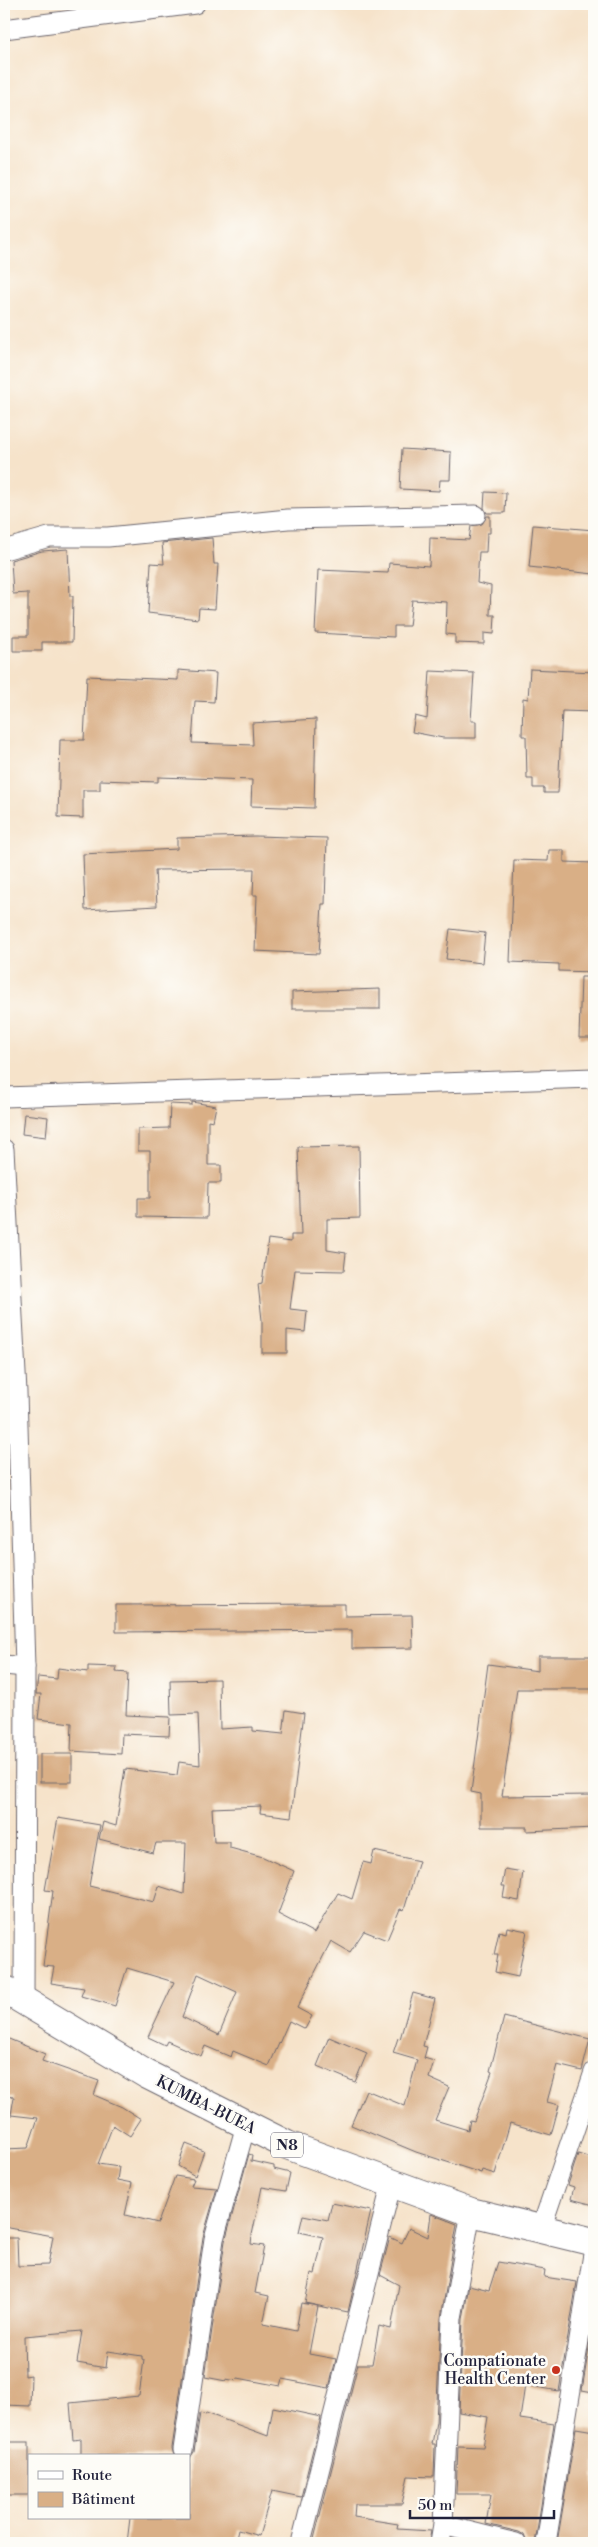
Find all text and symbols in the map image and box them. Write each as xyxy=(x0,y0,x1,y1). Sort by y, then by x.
street label: KUMBA-BUEA xyxy=(153,2071,260,2139)
road number: N8 xyxy=(271,2132,303,2158)
place label: Compationate Health Center xyxy=(444,2351,546,2389)
marker: Compationate Health Center xyxy=(550,2364,562,2376)
legend xyxy=(28,2454,190,2520)
text: Route xyxy=(72,2466,112,2485)
scale bar xyxy=(410,2487,554,2519)
text: Bâtiment xyxy=(71,2490,136,2509)
text: 50 m xyxy=(418,2496,452,2515)

